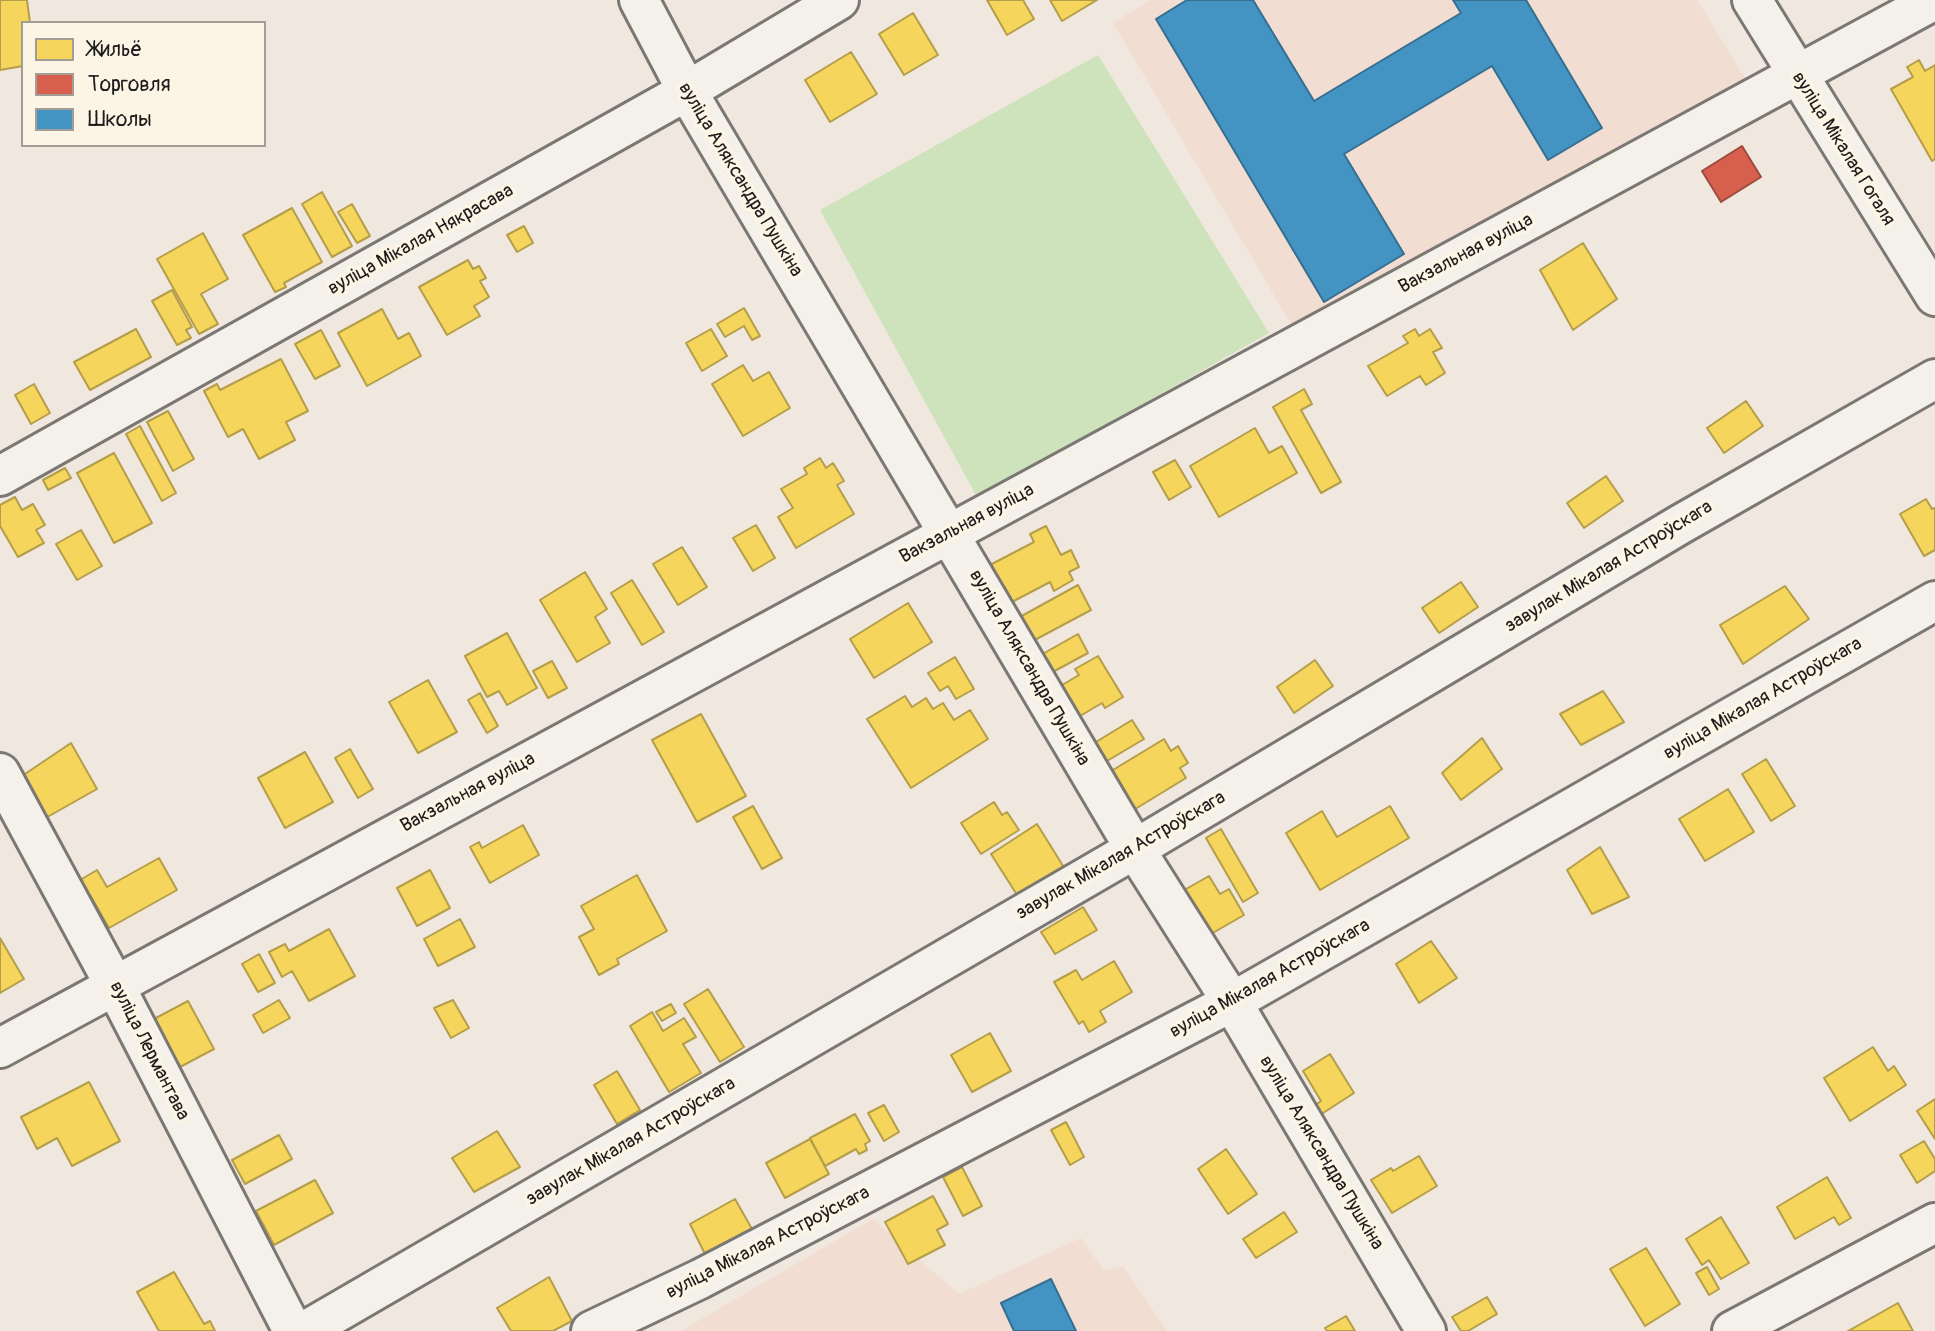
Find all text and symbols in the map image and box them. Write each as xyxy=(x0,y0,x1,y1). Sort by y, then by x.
legend xyxy=(21,21,266,147)
text: Жильё xyxy=(88,36,142,63)
street label: вуліца Мікалая Гогаля xyxy=(1786,68,1900,230)
text: Торговля xyxy=(88,71,171,98)
street label: вуліца Аляксандра Пушкіна xyxy=(673,79,807,281)
text: Школы xyxy=(88,106,152,133)
street label: вуліца Мікалая Някрасава xyxy=(324,179,518,301)
street label: Вакзальная вуліца xyxy=(1395,209,1537,299)
street label: Вакзальная вуліца xyxy=(896,479,1038,569)
street label: завулак Мікалая Астроўскага xyxy=(1501,496,1717,638)
street label: вуліца Аляксандра Пушкіна xyxy=(963,566,1095,770)
street label: вуліца Мікалая Астроўскага xyxy=(1660,633,1866,765)
street label: Вакзальная вуліца xyxy=(397,748,539,838)
street label: завулак Мікалая Астроўскага xyxy=(1012,787,1230,925)
street label: вуліца Мікалая Астроўскага xyxy=(1166,914,1374,1044)
street label: вуліца Лермантава xyxy=(104,978,194,1124)
street label: вуліца Аляксандра Пушкіна xyxy=(1254,1052,1388,1254)
street label: завулак Мікалая Астроўскага xyxy=(522,1073,740,1211)
street label: вуліца Мікалая Астроўскага xyxy=(662,1182,874,1304)

